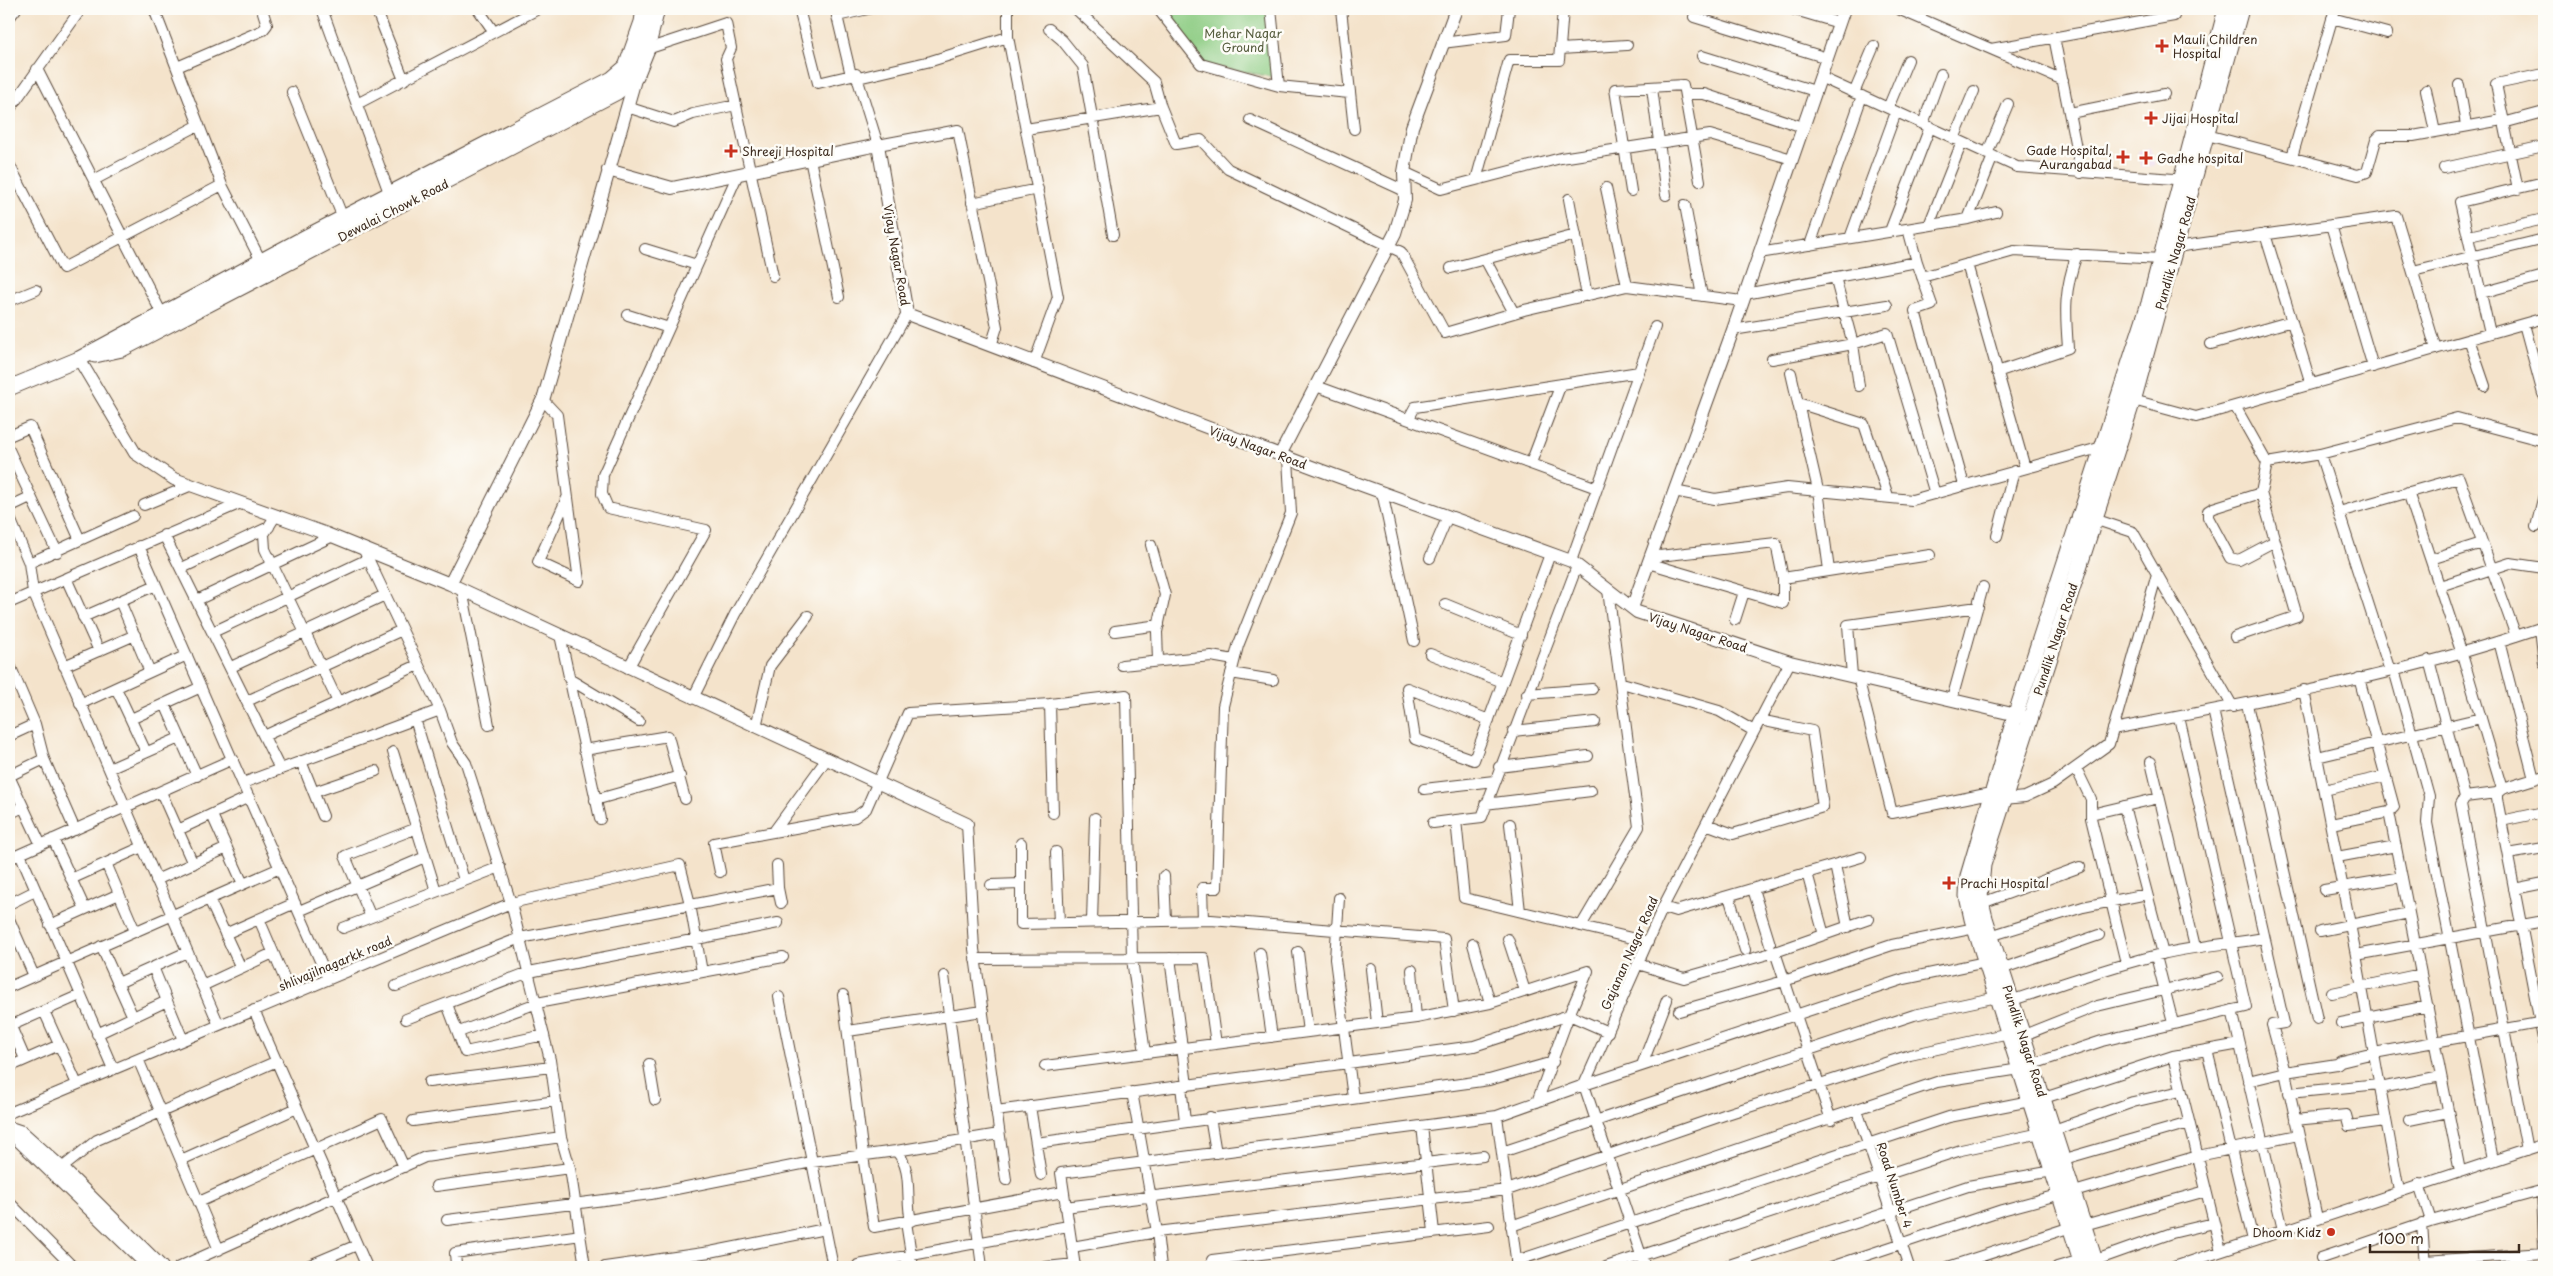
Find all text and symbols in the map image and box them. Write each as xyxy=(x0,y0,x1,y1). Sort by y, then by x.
park label: Mehar Nagar Ground xyxy=(1204,24,1282,56)
place label: Mauli Children Hospital xyxy=(2173,30,2257,62)
marker: Mauli Children Hospital xyxy=(2155,39,2169,53)
place label: Jijai Hospital xyxy=(2162,109,2239,127)
marker: Jijai Hospital xyxy=(2144,111,2158,125)
place label: Gade Hospital, Aurangabad xyxy=(2026,141,2112,173)
place label: Shreeji Hospital xyxy=(742,142,834,160)
marker: Shreeji Hospital xyxy=(724,144,738,158)
place label: Gadhe hospital xyxy=(2157,149,2243,167)
marker: Gade Hospital, Aurangabad xyxy=(2116,150,2130,164)
marker: Gadhe hospital xyxy=(2139,151,2153,165)
street label: Dewalai Chowk Road xyxy=(335,174,451,246)
street label: Pundlik Nagar Road xyxy=(2150,194,2200,312)
street label: Vijay Nagar Road xyxy=(879,203,915,307)
street label: Vijay Nagar Road xyxy=(1207,421,1309,473)
street label: Pundlik Nagar Road xyxy=(2028,581,2082,697)
street label: Vijay Nagar Road xyxy=(1646,608,1750,656)
place label: Prachi Hospital xyxy=(1960,874,2049,892)
marker: Prachi Hospital xyxy=(1942,876,1956,890)
street label: Gajanan Nagar Road xyxy=(1596,893,1662,1013)
street label: shlivajilnagarkk road xyxy=(276,931,394,995)
street label: Pundlik Nagar Road xyxy=(1998,983,2052,1099)
street label: Road Number 4 xyxy=(1873,1140,1917,1230)
scale bar xyxy=(2370,1221,2519,1253)
place label: Dhoom Kidz xyxy=(2253,1223,2321,1241)
marker: Dhoom Kidz xyxy=(2325,1226,2337,1238)
text: 100 m xyxy=(2378,1226,2424,1249)

